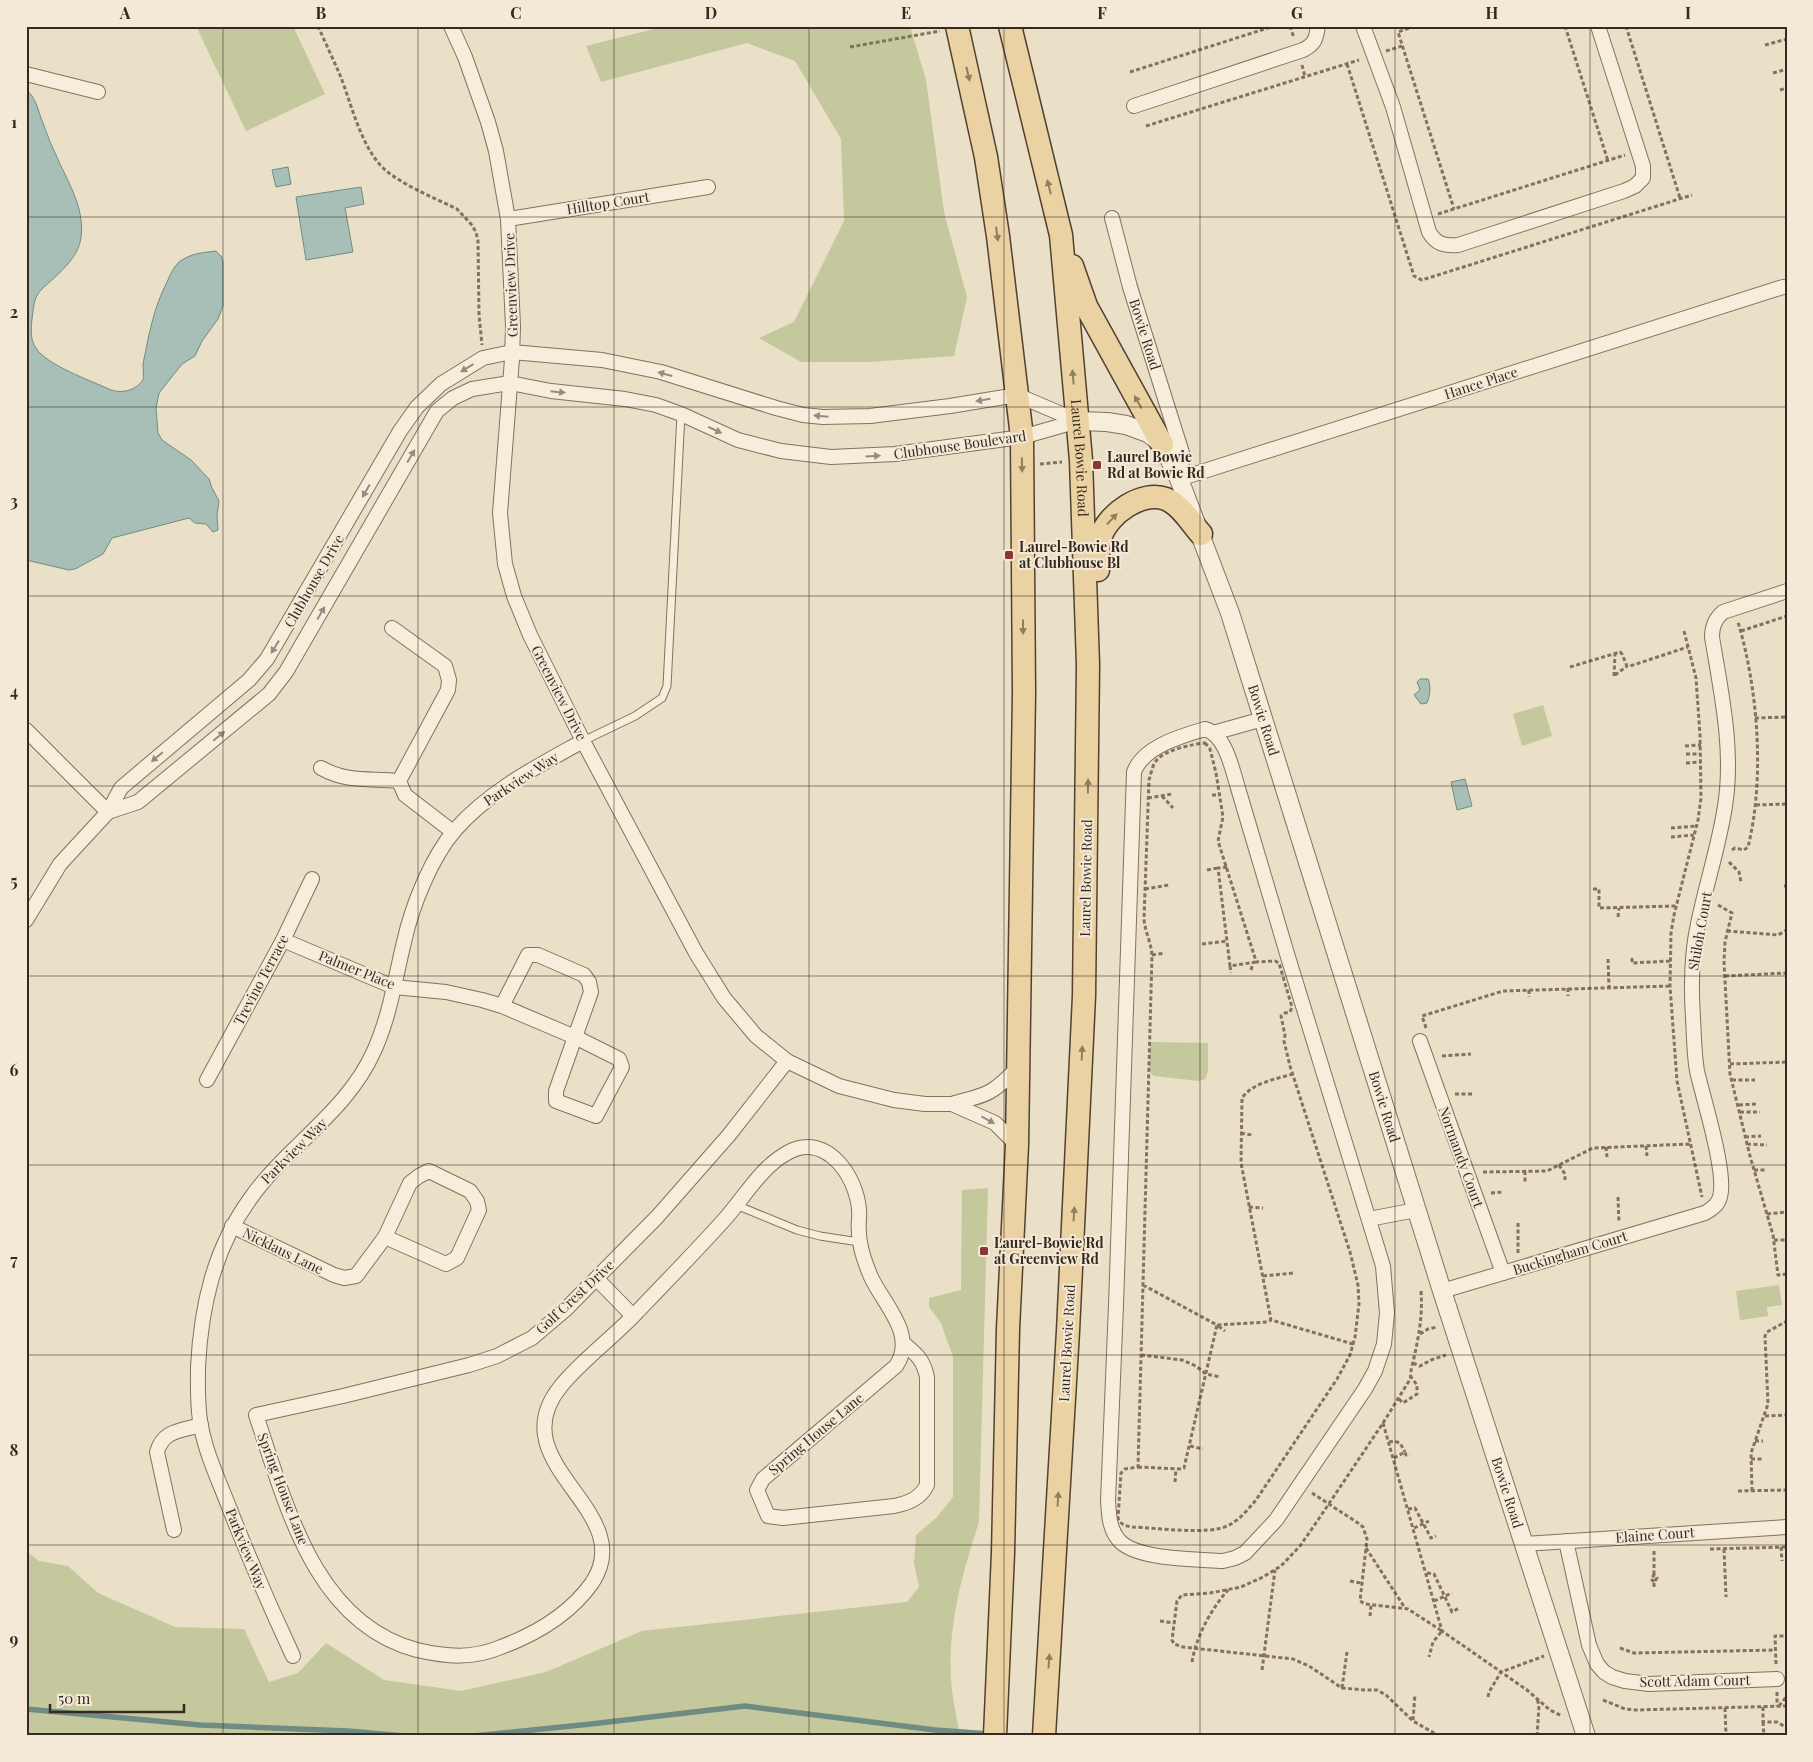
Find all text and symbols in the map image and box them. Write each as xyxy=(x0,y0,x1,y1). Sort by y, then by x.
text: A xyxy=(119,2,131,23)
text: B xyxy=(316,2,327,23)
text: C xyxy=(510,2,522,23)
text: D xyxy=(705,2,717,23)
text: E xyxy=(901,2,911,23)
text: F xyxy=(1097,2,1107,23)
text: G xyxy=(1291,2,1303,23)
text: H xyxy=(1486,2,1499,23)
text: I xyxy=(1685,2,1691,23)
one-way arrow xyxy=(964,66,972,81)
text: 1 xyxy=(11,111,17,132)
one-way arrow xyxy=(1045,180,1053,195)
street label: Hilltop Court xyxy=(565,186,652,218)
one-way arrow xyxy=(993,226,1001,242)
street label: Greenview Drive xyxy=(499,233,522,337)
street label: Bowie Road xyxy=(1125,296,1165,372)
text: 2 xyxy=(10,301,18,322)
street label: Hance Place xyxy=(1442,362,1520,403)
one-way arrow xyxy=(461,363,474,373)
one-way arrow xyxy=(657,369,672,377)
one-way arrow xyxy=(1069,369,1077,385)
one-way arrow xyxy=(551,388,567,396)
one-way arrow xyxy=(1134,395,1143,408)
one-way arrow xyxy=(974,397,990,405)
street label: Laurel Bowie Road xyxy=(1067,399,1093,517)
one-way arrow xyxy=(813,412,829,420)
one-way arrow xyxy=(708,426,722,434)
street label: Clubhouse Boulevard xyxy=(892,426,1027,463)
place label: Laurel Bowie Rd at Bowie Rd xyxy=(1107,447,1205,482)
one-way arrow xyxy=(406,450,415,463)
one-way arrow xyxy=(865,451,881,459)
one-way arrow xyxy=(1018,457,1026,473)
marker: Laurel Bowie Rd at Bowie Rd xyxy=(1091,459,1103,471)
one-way arrow xyxy=(361,485,370,498)
text: 3 xyxy=(10,490,18,511)
one-way arrow xyxy=(1106,514,1118,526)
street label: Clubhouse Drive xyxy=(279,531,348,631)
place label: Laurel-Bowie Rd at Clubhouse Bl xyxy=(1019,537,1129,572)
marker: Laurel-Bowie Rd at Clubhouse Bl xyxy=(1003,549,1015,561)
one-way arrow xyxy=(317,605,325,620)
one-way arrow xyxy=(1019,619,1027,635)
one-way arrow xyxy=(271,640,280,653)
street label: Greenview Drive xyxy=(527,642,592,744)
text: 4 xyxy=(10,680,18,701)
street label: Bowie Road xyxy=(1244,682,1284,758)
one-way arrow xyxy=(212,731,225,742)
street label: Parkview Way xyxy=(479,747,562,810)
one-way arrow xyxy=(151,752,164,763)
one-way arrow xyxy=(1084,778,1092,794)
street label: Laurel Bowie Road xyxy=(1075,819,1096,937)
text: 5 xyxy=(10,870,18,891)
street label: Shiloh Court xyxy=(1683,889,1716,972)
street label: Trevino Terrace xyxy=(229,931,292,1029)
street label: Palmer Place xyxy=(316,946,398,994)
one-way arrow xyxy=(1078,1045,1086,1061)
text: 6 xyxy=(10,1059,19,1080)
street label: Bowie Road xyxy=(1365,1069,1405,1145)
street label: Normandy Court xyxy=(1434,1104,1489,1211)
street label: Parkview Way xyxy=(257,1114,331,1188)
one-way arrow xyxy=(980,1116,995,1124)
one-way arrow xyxy=(1071,1206,1079,1222)
street label: Nicklaus Lane xyxy=(240,1223,327,1278)
street label: Buckingham Court xyxy=(1510,1226,1630,1279)
place label: Laurel-Bowie Rd at Greenview Rd xyxy=(994,1233,1104,1268)
marker: Laurel-Bowie Rd at Greenview Rd xyxy=(978,1245,990,1257)
text: 7 xyxy=(10,1249,18,1270)
street label: Golf Crest Drive xyxy=(531,1255,618,1338)
street label: Laurel Bowie Road xyxy=(1054,1284,1079,1402)
street label: Spring House Lane xyxy=(764,1388,867,1479)
street label: Spring House Lane xyxy=(253,1430,314,1548)
text: 8 xyxy=(10,1439,19,1460)
street label: Bowie Road xyxy=(1487,1454,1528,1530)
one-way arrow xyxy=(1055,1490,1063,1506)
street label: Parkview Way xyxy=(222,1505,271,1592)
street label: Elaine Court xyxy=(1615,1522,1696,1547)
text: 9 xyxy=(10,1628,19,1649)
one-way arrow xyxy=(1045,1653,1053,1669)
street label: Scott Adam Court xyxy=(1640,1670,1751,1691)
scale bar xyxy=(50,1682,184,1714)
text: 50 m xyxy=(58,1688,91,1708)

